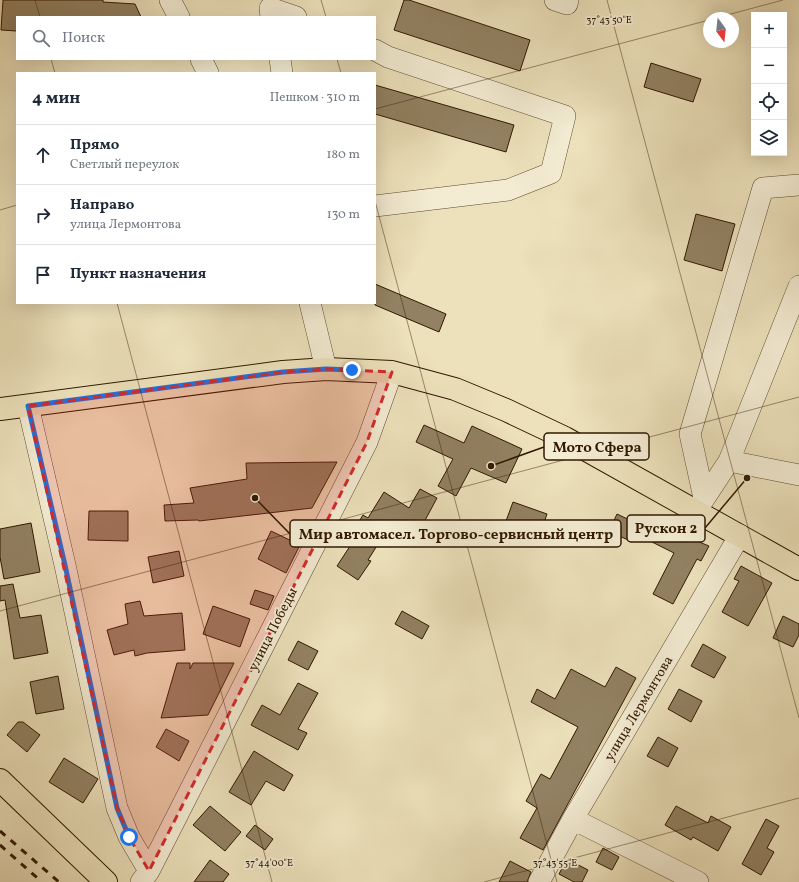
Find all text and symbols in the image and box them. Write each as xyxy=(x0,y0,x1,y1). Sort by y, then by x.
north arrow xyxy=(703,12,739,48)
map controls xyxy=(751,12,787,156)
button: + xyxy=(751,12,787,48)
text: 37°43'50"E xyxy=(586,13,632,27)
search box xyxy=(16,16,376,60)
icon: search xyxy=(30,27,52,49)
text: Поиск xyxy=(62,28,105,49)
button: − xyxy=(751,48,787,84)
button: locate xyxy=(751,84,787,120)
text: 4 мин xyxy=(32,87,80,110)
text: Пешком · 310 m xyxy=(270,89,360,107)
button: layers xyxy=(751,120,787,156)
text: Прямо xyxy=(70,135,119,156)
icon: ahead xyxy=(32,144,54,166)
text: 180 m xyxy=(326,146,360,164)
text: Светлый переулок xyxy=(70,156,179,174)
text: Направо xyxy=(70,195,134,216)
icon: right xyxy=(32,204,54,226)
text: 130 m xyxy=(327,206,360,224)
text: улица Лермонтова xyxy=(70,216,181,234)
icon: arrive xyxy=(32,264,54,286)
text: Пункт назначения xyxy=(70,264,206,285)
route end xyxy=(343,361,361,379)
callout: Мото Сфера xyxy=(544,433,649,460)
text: Мото Сфера xyxy=(552,438,642,459)
callout: Рускон 2 xyxy=(627,515,705,542)
text: Рускон 2 xyxy=(635,519,697,540)
callout: Мир автомасел. Торгово-сервисный центр xyxy=(290,520,621,547)
text: Мир автомасел. Торгово-сервисный центр xyxy=(299,525,613,546)
street label: улица Победы xyxy=(244,585,303,675)
street label: улица Лермонтова xyxy=(600,653,678,765)
route start xyxy=(120,828,138,846)
text: 37°44'00"E xyxy=(245,856,293,870)
text: 37°43'55"E xyxy=(533,856,577,870)

